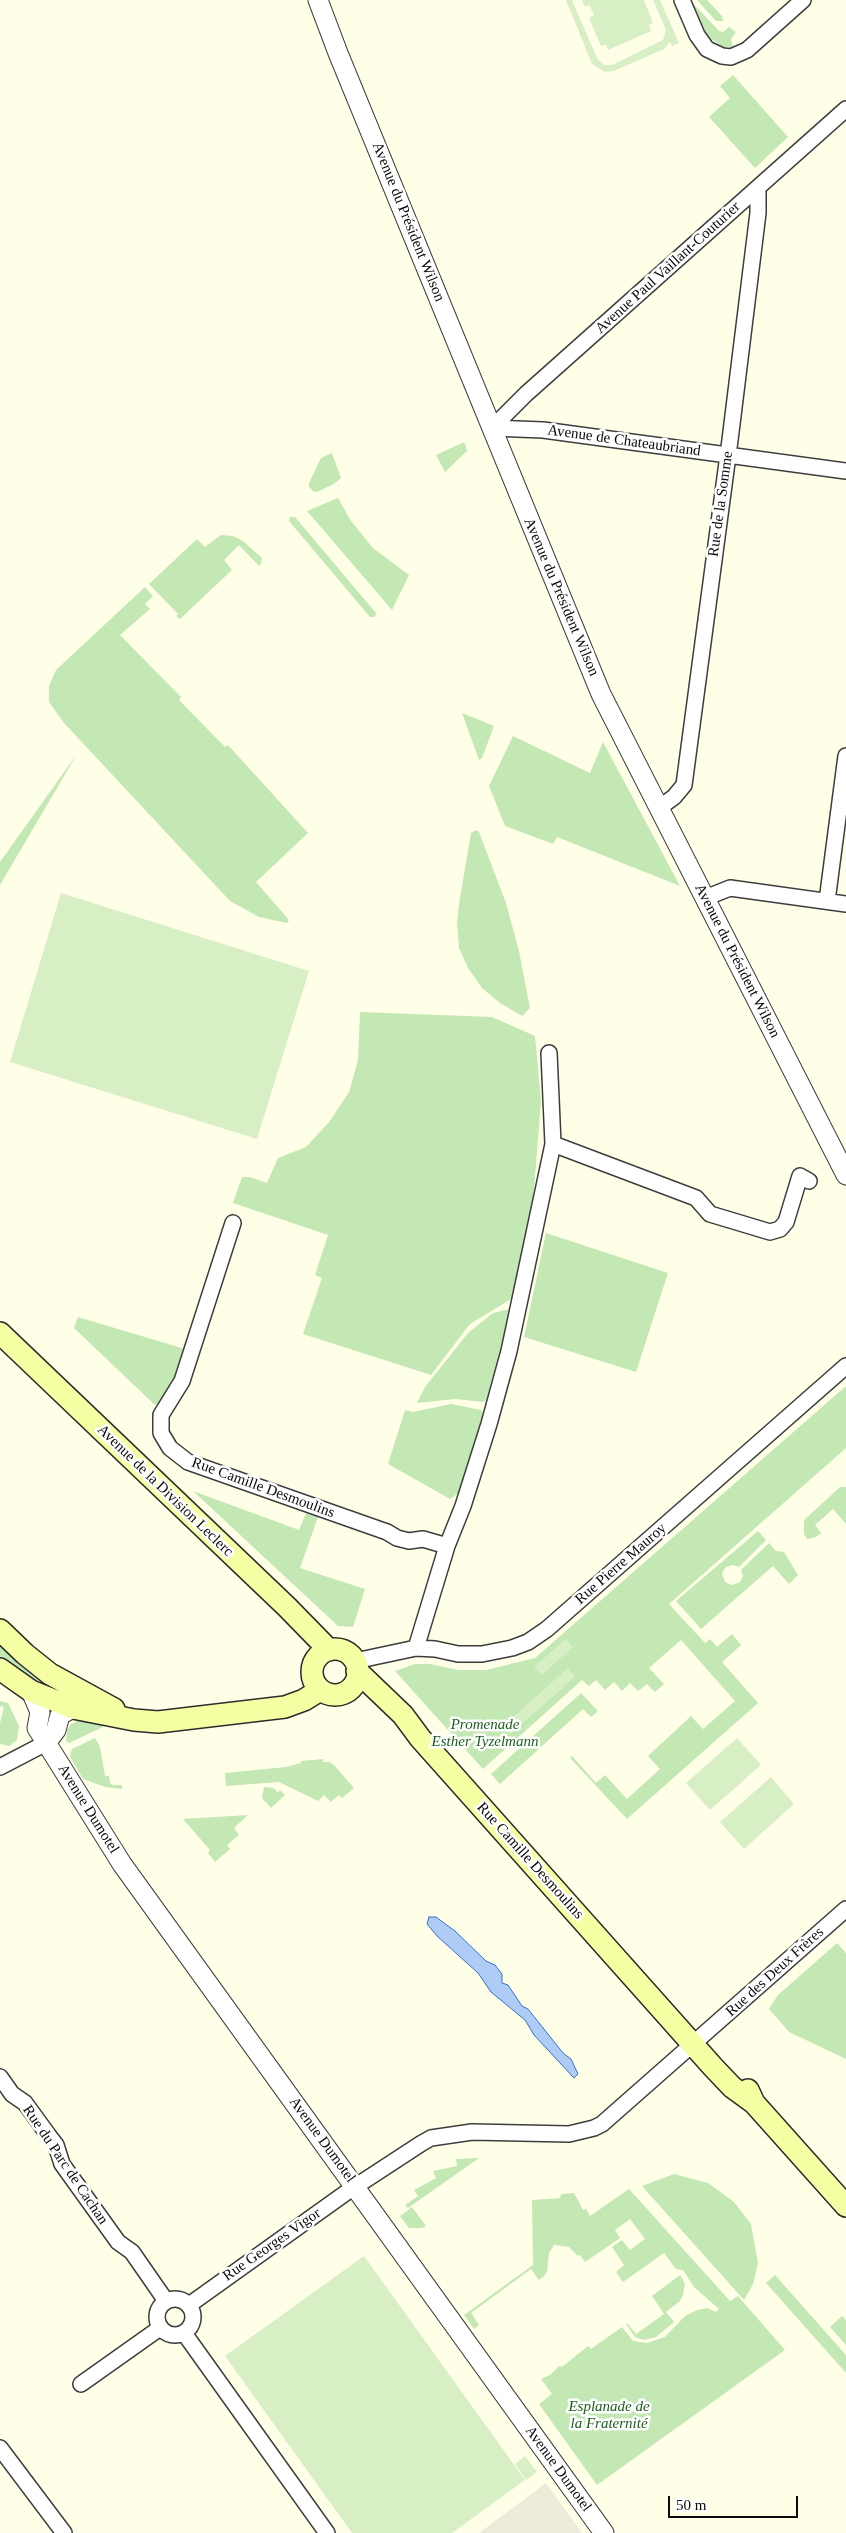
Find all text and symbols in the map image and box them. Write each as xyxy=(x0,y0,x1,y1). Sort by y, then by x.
street label: Avenue du Président Wilson xyxy=(368,140,448,304)
street label: Avenue Paul Vaillant-Couturier xyxy=(592,198,744,338)
street label: Avenue de Chateaubriand xyxy=(546,421,702,461)
street label: Rue de la Somme xyxy=(705,450,737,558)
street label: Avenue du Président Wilson xyxy=(519,515,603,679)
street label: Avenue du Président Wilson xyxy=(690,881,784,1041)
street label: Avenue de la Division Leclerc xyxy=(93,1421,237,1561)
street label: Rue Camille Desmoulins xyxy=(189,1454,337,1522)
street label: Rue Pierre Mauroy xyxy=(572,1519,670,1609)
park label: Promenade Esther Tyzelmann xyxy=(432,1716,538,1751)
street label: Avenue Dumotel xyxy=(53,1761,123,1857)
street label: Rue Camille Desmoulins xyxy=(473,1799,587,1923)
street label: Rue des Deux Frères xyxy=(722,1923,828,2021)
street label: Avenue Dumotel xyxy=(285,2094,359,2186)
street label: Rue du Parc de Cachan xyxy=(18,2102,112,2228)
street label: Rue Georges Vigor xyxy=(220,2205,324,2285)
park label: Esplanade de la Fraternité xyxy=(568,2398,650,2433)
street label: Avenue Dumotel xyxy=(521,2423,595,2515)
scale bar xyxy=(671,2486,801,2518)
text: 50 m xyxy=(676,2497,706,2513)

